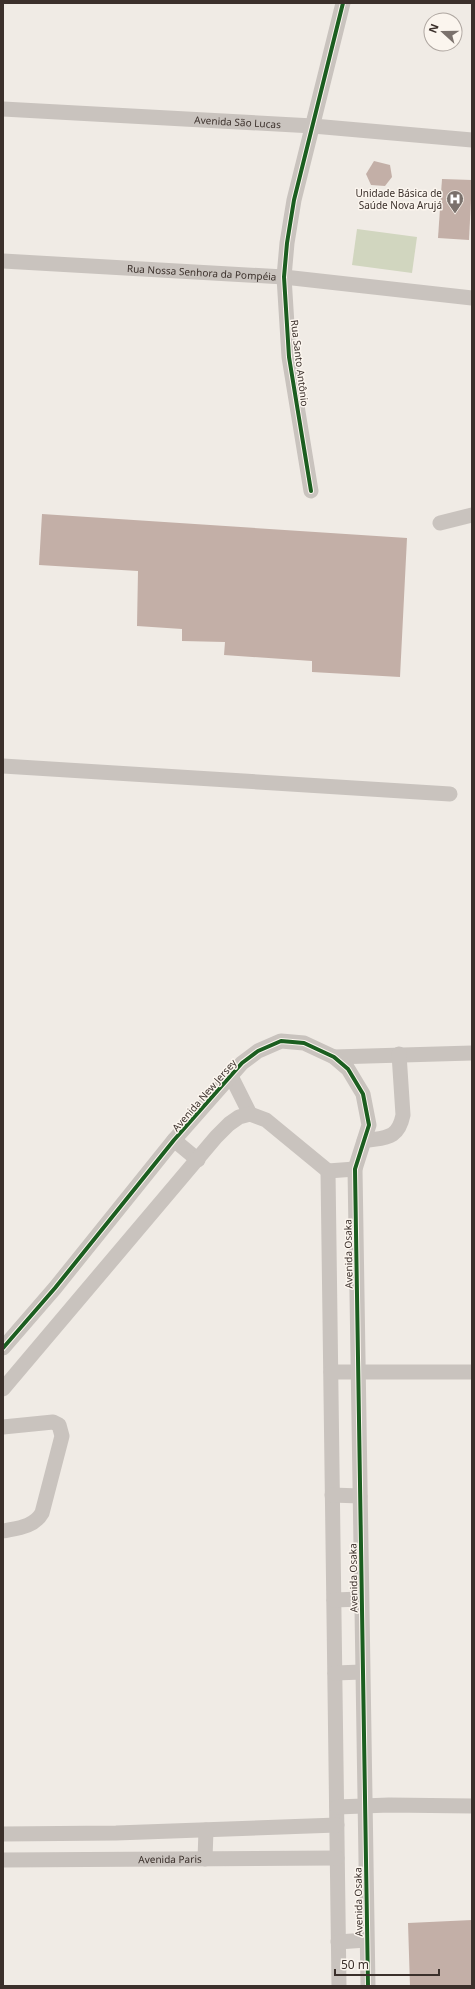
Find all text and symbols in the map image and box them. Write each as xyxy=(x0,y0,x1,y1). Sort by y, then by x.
north arrow xyxy=(423,12,463,52)
text: N xyxy=(425,21,442,35)
street label: Avenida São Lucas xyxy=(194,113,282,131)
place label: Unidade Básica de Saúde Nova Arujá xyxy=(356,186,442,212)
hospital icon: Unidade Básica de Saúde Nova Arujá xyxy=(445,189,465,214)
street label: Rua Nossa Senhora da Pompéia xyxy=(127,261,277,284)
street label: Rua Santo Antônio xyxy=(288,319,312,407)
street label: Avenida New Jersey xyxy=(169,1055,240,1134)
street label: Avenida Osaka xyxy=(340,1219,356,1289)
street label: Avenida Osaka xyxy=(345,1543,361,1613)
street label: Avenida Paris xyxy=(138,1852,202,1866)
street label: Avenida Osaka xyxy=(350,1867,366,1937)
scale bar xyxy=(335,1951,439,1977)
text: 50 m xyxy=(341,1956,369,1973)

